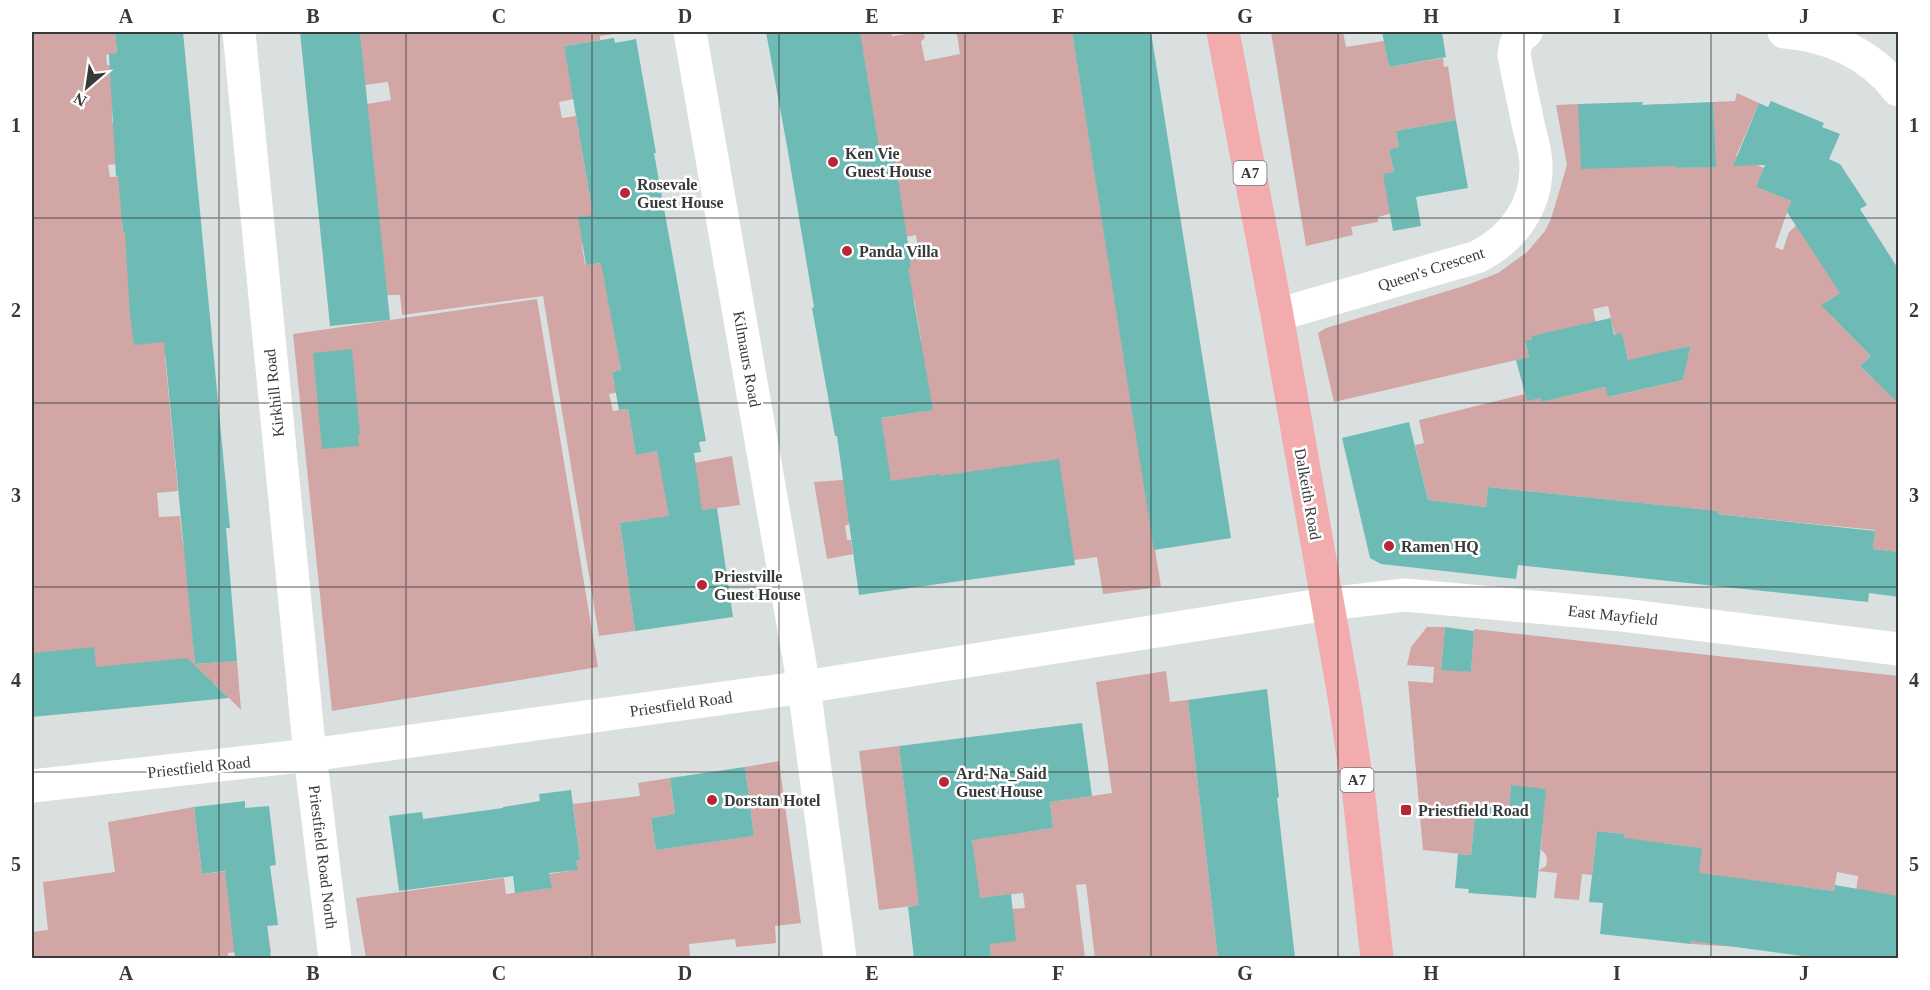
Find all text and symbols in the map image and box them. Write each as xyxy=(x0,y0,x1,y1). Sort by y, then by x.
text: A xyxy=(119,5,134,27)
text: B xyxy=(306,5,320,27)
text: C xyxy=(492,5,506,27)
text: D xyxy=(678,5,692,27)
text: E xyxy=(865,5,879,27)
text: F xyxy=(1052,5,1064,27)
text: G xyxy=(1237,5,1253,27)
text: H xyxy=(1423,5,1439,27)
text: I xyxy=(1613,5,1621,27)
text: J xyxy=(1799,5,1809,27)
north arrow xyxy=(57,57,117,117)
text: N xyxy=(70,89,89,110)
text: 1 xyxy=(11,114,21,136)
text: 1 xyxy=(1909,114,1919,136)
place label: Ken Vie Guest House xyxy=(845,145,932,180)
marker: Ken Vie Guest House xyxy=(826,155,840,169)
road number: A7 xyxy=(1234,161,1266,185)
place label: Rosevale Guest House xyxy=(637,176,724,211)
marker: Rosevale Guest House xyxy=(618,186,632,200)
place label: Panda Villa xyxy=(859,243,939,260)
marker: Panda Villa xyxy=(840,244,854,258)
street label: Queen's Crescent xyxy=(1376,244,1487,294)
text: 2 xyxy=(11,299,21,321)
text: 2 xyxy=(1909,299,1919,321)
street label: Kilmaurs Road xyxy=(730,310,764,408)
street label: Kirkhill Road xyxy=(261,348,287,438)
street label: Dalkeith Road xyxy=(1292,447,1324,541)
text: 3 xyxy=(11,484,21,506)
text: 3 xyxy=(1909,484,1919,506)
place label: Ramen HQ xyxy=(1401,538,1479,555)
marker: Ramen HQ xyxy=(1382,539,1396,553)
place label: Priestville Guest House xyxy=(714,568,801,603)
marker: Priestville Guest House xyxy=(695,578,709,592)
street label: East Mayfield xyxy=(1567,602,1659,629)
text: 4 xyxy=(11,669,21,691)
text: 4 xyxy=(1909,669,1919,691)
street label: Priestfield Road xyxy=(629,688,733,720)
street label: Priestfield Road xyxy=(147,753,251,781)
place label: Ard-Na_Said Guest House xyxy=(956,765,1047,800)
road number: A7 xyxy=(1340,768,1374,792)
marker: Ard-Na_Said Guest House xyxy=(937,775,951,789)
street label: Priestfield Road North xyxy=(306,784,340,930)
place label: Dorstan Hotel xyxy=(724,792,821,809)
marker: Dorstan Hotel xyxy=(705,793,719,807)
place label: Priestfield Road xyxy=(1418,802,1529,819)
marker: Priestfield Road xyxy=(1399,803,1413,817)
text: 5 xyxy=(11,853,21,875)
text: 5 xyxy=(1909,853,1919,875)
text: A xyxy=(119,962,134,984)
text: B xyxy=(306,962,320,984)
text: C xyxy=(492,962,506,984)
text: D xyxy=(678,962,692,984)
text: E xyxy=(865,962,879,984)
text: F xyxy=(1052,962,1064,984)
text: G xyxy=(1237,962,1253,984)
text: H xyxy=(1423,962,1439,984)
text: I xyxy=(1613,962,1621,984)
text: J xyxy=(1799,962,1809,984)

